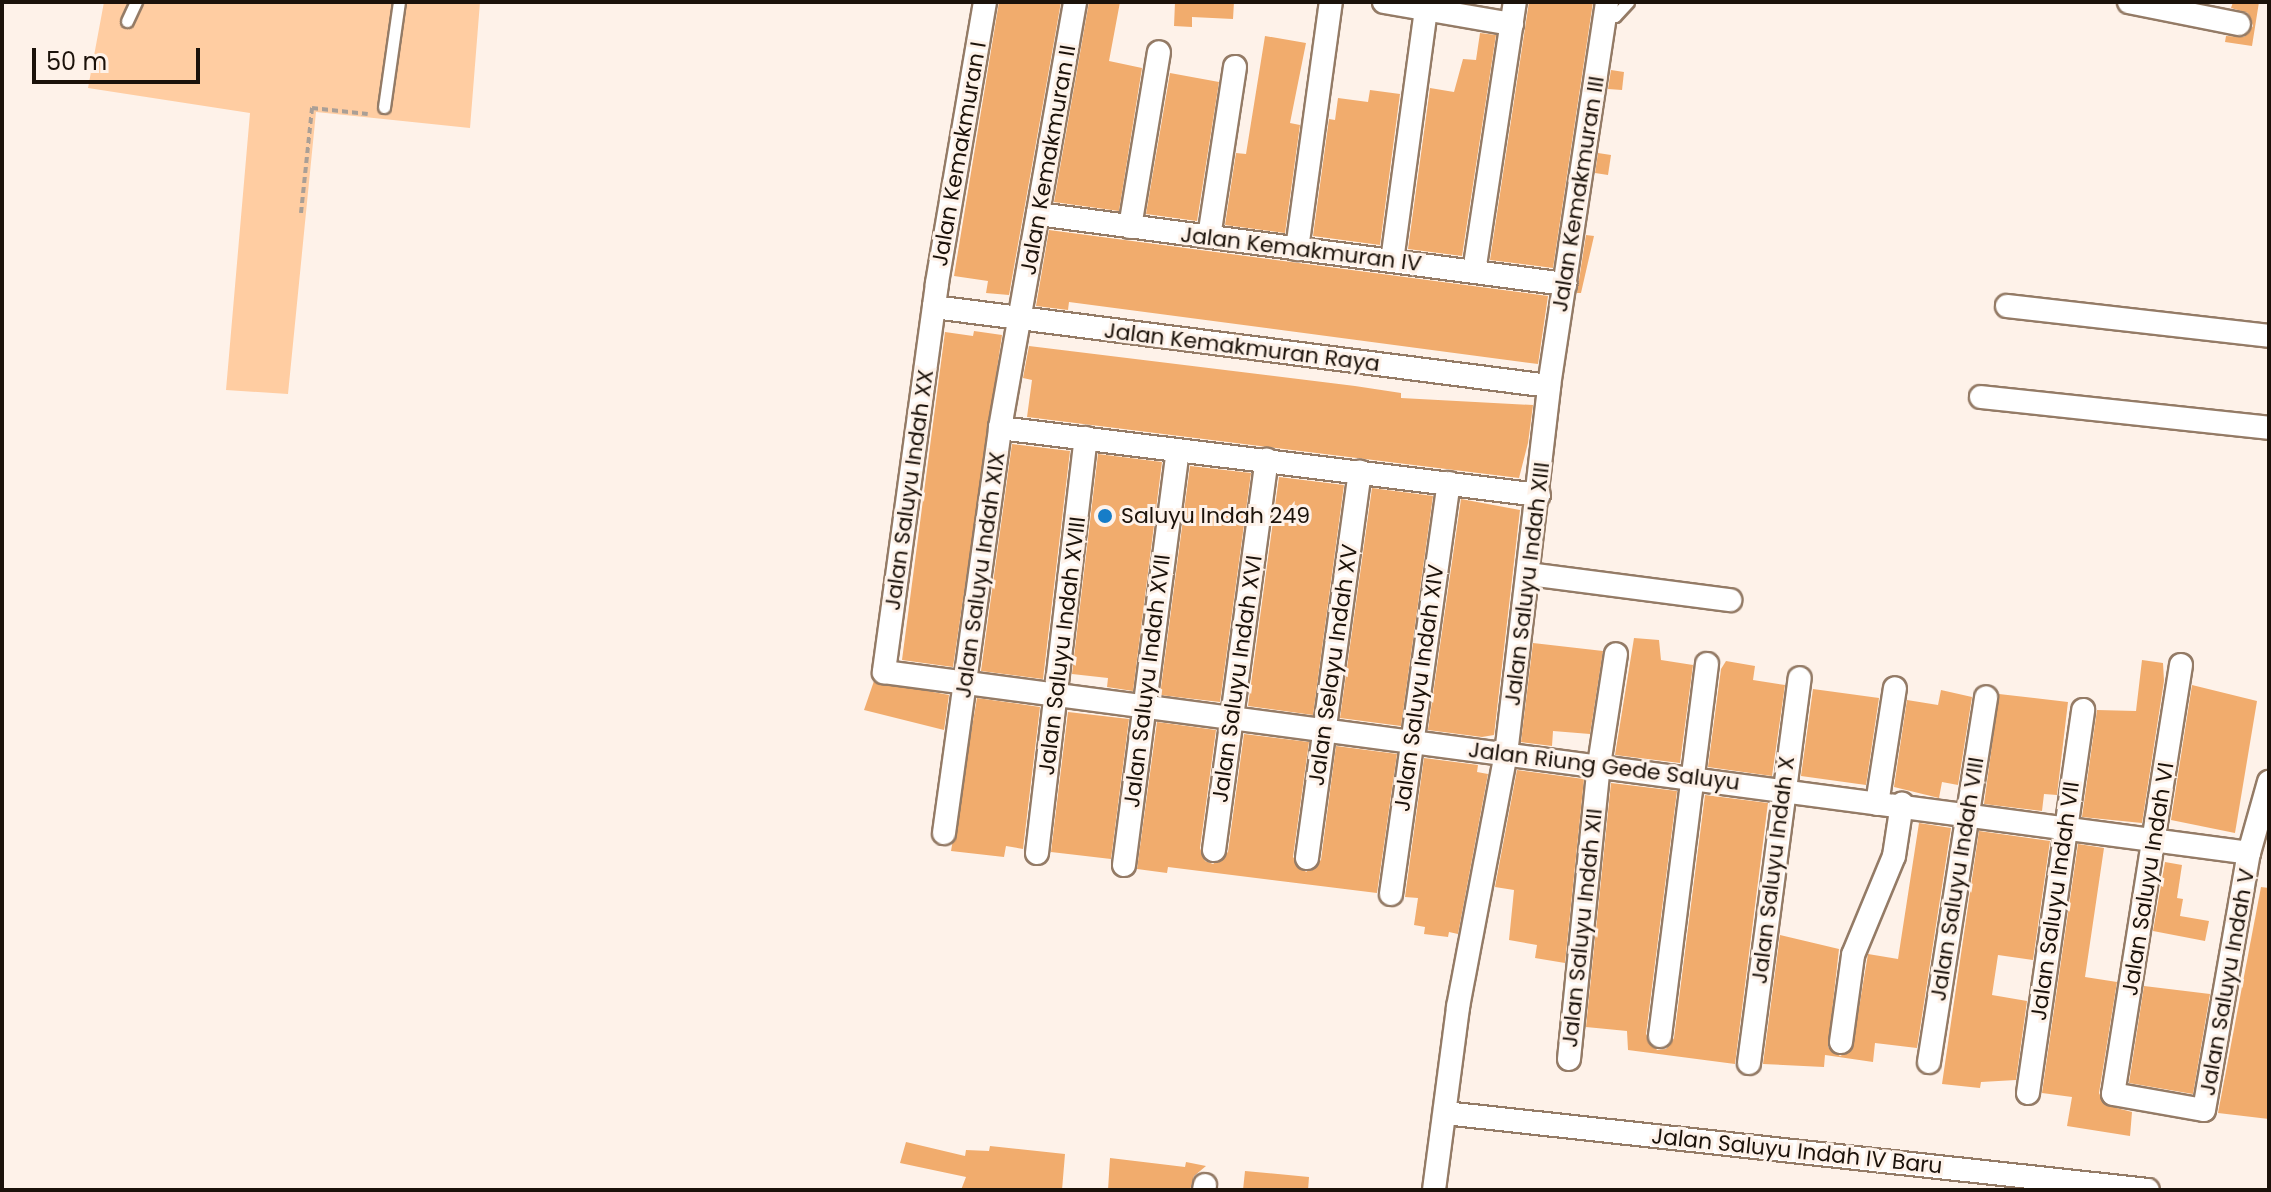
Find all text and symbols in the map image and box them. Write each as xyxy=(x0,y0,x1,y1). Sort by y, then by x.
scale bar xyxy=(36,32,204,82)
street label: Jalan Kemakmuran I xyxy=(926,40,992,268)
street label: Jalan Kemakmuran II xyxy=(1015,43,1081,277)
text: 50 m xyxy=(46,45,107,78)
street label: Jalan Kemakmuran III xyxy=(1546,74,1610,314)
street label: Jalan Kemakmuran IV xyxy=(1179,221,1423,277)
street label: Jalan Kemakmuran Raya xyxy=(1103,317,1381,377)
street label: Jalan Saluyu Indah XX xyxy=(879,368,939,612)
street label: Jalan Saluyu Indah XIX xyxy=(950,450,1010,700)
street label: Jalan Saluyu Indah XIII xyxy=(1499,461,1555,707)
place label: Saluyu Indah 249 xyxy=(1121,503,1310,529)
marker: Saluyu Indah 249 xyxy=(1096,507,1114,525)
street label: Jalan Saluyu Indah XVIII xyxy=(1033,515,1091,777)
street label: Jalan Selayu Indah XV xyxy=(1303,543,1363,787)
street label: Jalan Saluyu Indah XVII xyxy=(1118,553,1176,809)
street label: Jalan Saluyu Indah XVI xyxy=(1207,554,1267,804)
street label: Jalan Saluyu Indah XIV xyxy=(1389,563,1449,813)
street label: Jalan Riung Gede Saluyu xyxy=(1467,736,1741,796)
street label: Jalan Saluyu Indah X xyxy=(1746,755,1800,985)
street label: Jalan Saluyu Indah VIII xyxy=(1925,755,1989,1003)
street label: Jalan Saluyu Indah VI xyxy=(2117,760,2179,998)
street label: Jalan Saluyu Indah VII xyxy=(2025,780,2085,1022)
street label: Jalan Saluyu Indah XII xyxy=(1556,807,1608,1049)
street label: Jalan Saluyu Indah V xyxy=(2194,866,2260,1098)
street label: Jalan Saluyu Indah IV Baru xyxy=(1650,1123,1944,1179)

